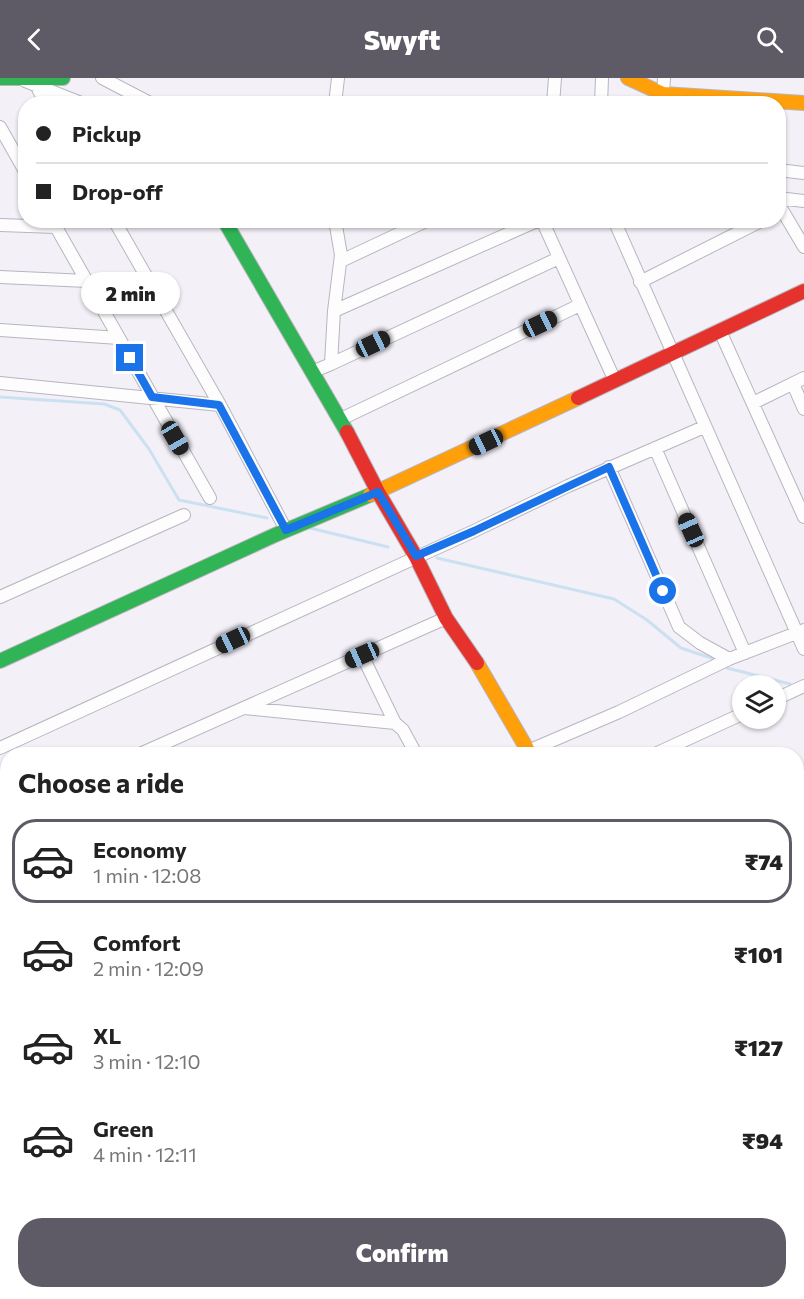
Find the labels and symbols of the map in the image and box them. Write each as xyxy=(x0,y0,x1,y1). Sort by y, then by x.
callout: 2 min xyxy=(80,271,180,313)
car xyxy=(520,308,560,340)
car xyxy=(353,328,393,360)
route end xyxy=(116,344,143,371)
car xyxy=(158,418,192,458)
car xyxy=(466,426,506,458)
car xyxy=(675,510,707,550)
route start xyxy=(649,577,676,604)
car xyxy=(213,624,253,656)
car xyxy=(342,639,382,671)

